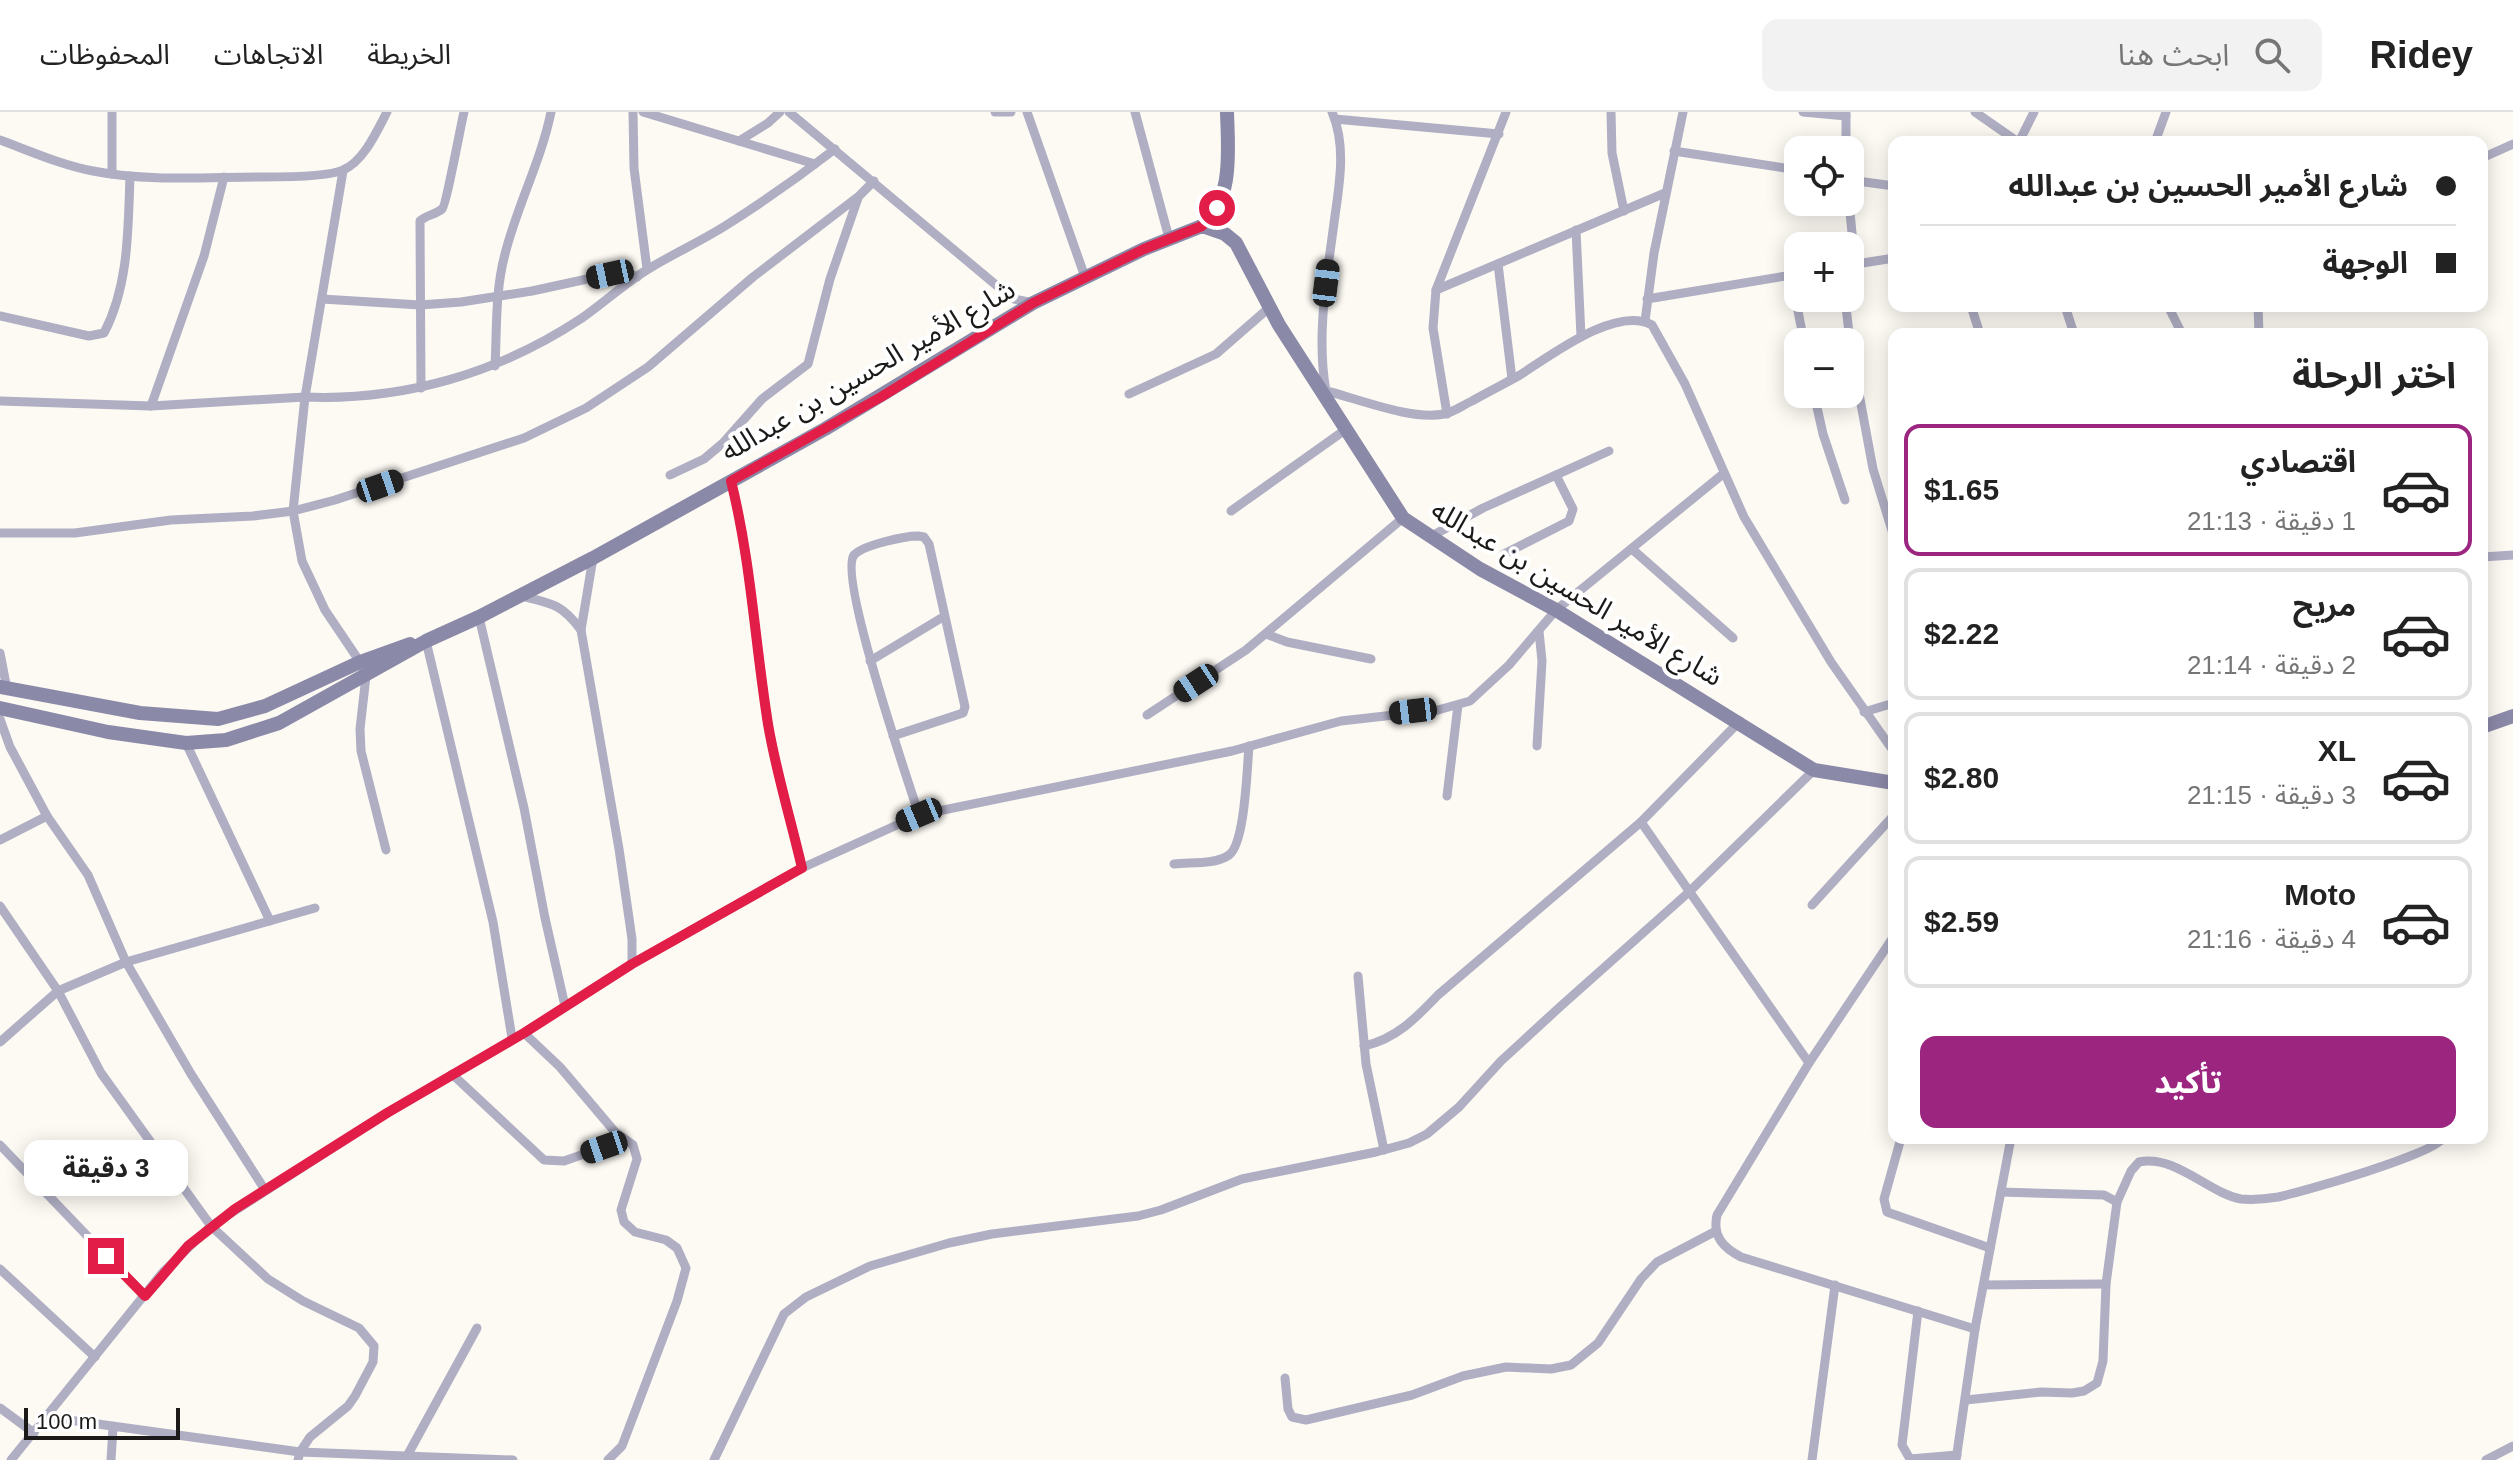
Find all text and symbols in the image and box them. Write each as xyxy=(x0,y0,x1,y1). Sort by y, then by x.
search box xyxy=(1762,19,2322,91)
icon: search xyxy=(2250,33,2294,77)
text: Ridey xyxy=(2370,34,2473,76)
text: ابحث هنا xyxy=(2118,38,2230,71)
text: المحفوظات xyxy=(40,39,170,70)
text: الاتجاهات xyxy=(214,39,323,70)
text: الخريطة xyxy=(367,39,451,70)
map controls xyxy=(1784,136,1864,408)
button: locate xyxy=(1784,136,1864,216)
text: شارع الأمير الحسين بن عبدالله xyxy=(2009,169,2408,202)
route start xyxy=(1199,190,1235,226)
button: + xyxy=(1784,232,1864,312)
text: الوجهة xyxy=(2323,246,2408,279)
car xyxy=(584,257,636,291)
car xyxy=(1311,258,1341,308)
street label: شارع الأمير الحسين بن عبدالله xyxy=(716,273,1023,471)
button: − xyxy=(1784,328,1864,408)
text: اختر الرحلة xyxy=(2292,355,2456,396)
text: اقتصادي xyxy=(2241,445,2356,478)
icon: car xyxy=(2380,454,2452,526)
car xyxy=(353,467,407,505)
text: $1.65 xyxy=(1924,473,1999,506)
street label: شارع الأمير الحسين بن عبدالله xyxy=(1423,494,1728,697)
text: 1 دقيقة · 21:13 xyxy=(2187,506,2356,536)
text: مريح xyxy=(2293,589,2356,622)
icon: car xyxy=(2380,598,2452,670)
text: $2.22 xyxy=(1924,617,1999,650)
text: 2 دقيقة · 21:14 xyxy=(2187,650,2356,680)
car xyxy=(1169,660,1223,706)
car xyxy=(1388,696,1438,726)
text: XL xyxy=(2318,734,2356,767)
icon: car xyxy=(2380,742,2452,814)
text: $2.80 xyxy=(1924,761,1999,794)
text: 3 دقيقة · 21:15 xyxy=(2187,780,2356,810)
car xyxy=(892,795,946,835)
text: Moto xyxy=(2284,878,2356,911)
icon: car xyxy=(2380,886,2452,958)
text: $2.59 xyxy=(1924,905,1999,938)
text: 4 دقيقة · 21:16 xyxy=(2187,924,2356,954)
button: تأكيد xyxy=(1920,1036,2456,1128)
car xyxy=(577,1128,631,1166)
callout: 3 دقيقة xyxy=(24,1140,188,1196)
text: 3 دقيقة xyxy=(62,1153,150,1183)
route end xyxy=(88,1238,124,1274)
scale bar xyxy=(24,1404,180,1440)
text: 100 m xyxy=(36,1409,97,1434)

